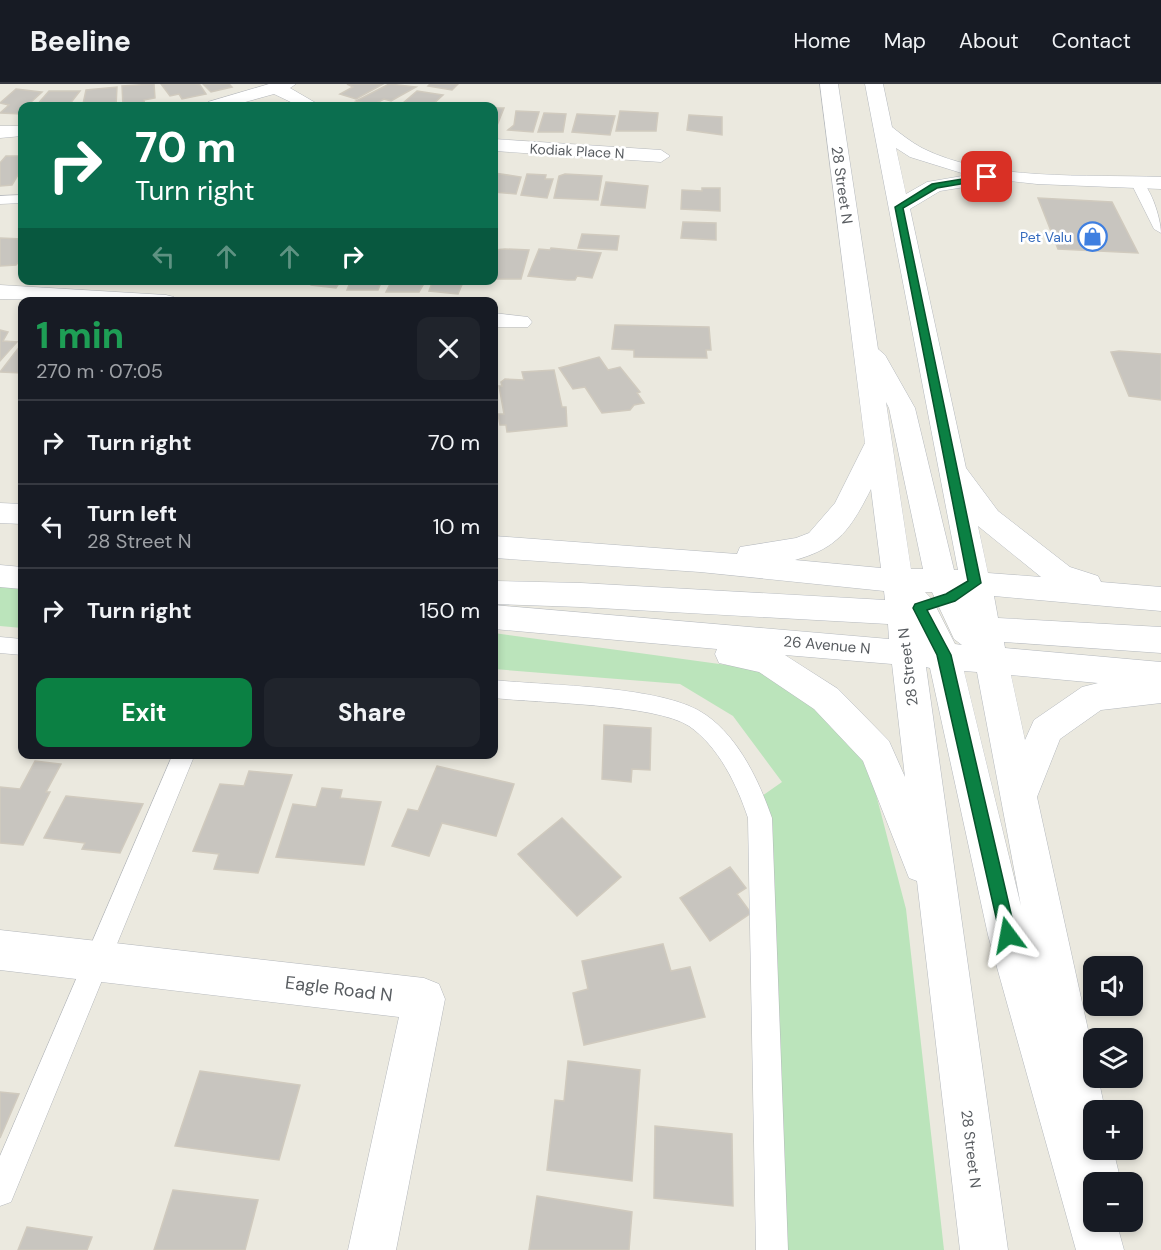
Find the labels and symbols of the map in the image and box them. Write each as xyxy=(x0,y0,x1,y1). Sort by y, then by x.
street label: Kodiak Place N xyxy=(529,140,625,162)
street label: 28 Street N xyxy=(827,145,857,225)
pin xyxy=(961,151,1012,202)
shop icon: Pet Valu xyxy=(1077,221,1109,253)
place label: Pet Valu xyxy=(1020,228,1072,246)
street label: 28 Street N xyxy=(893,627,923,707)
street label: 26 Avenue N xyxy=(783,631,871,659)
position arrow xyxy=(976,903,1040,967)
street label: Eagle Road N xyxy=(284,970,394,1008)
street label: 28 Street N xyxy=(956,1109,986,1189)

